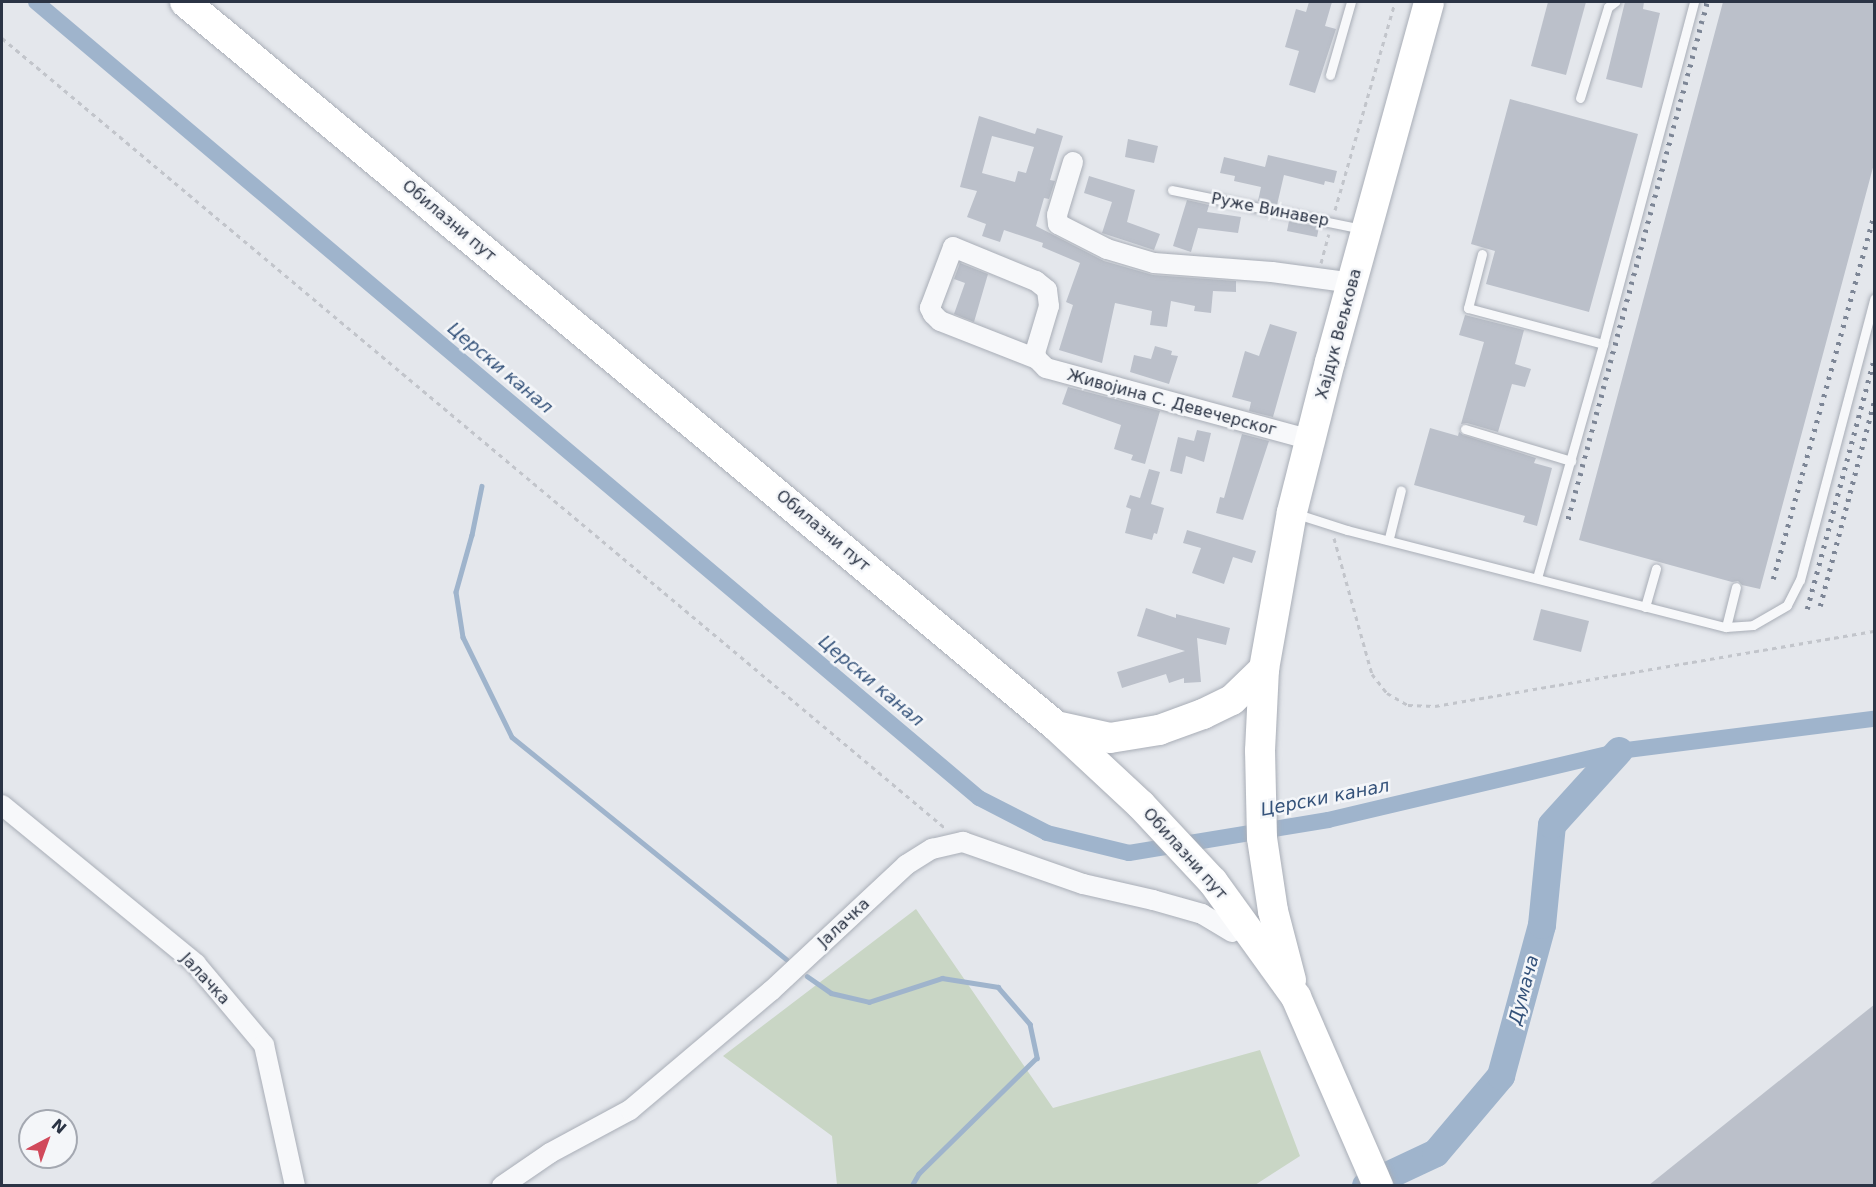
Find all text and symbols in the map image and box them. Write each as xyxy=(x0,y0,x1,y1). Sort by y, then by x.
street label: Обилазни пут xyxy=(398,176,500,266)
street label: Руже Винавер xyxy=(1210,189,1330,231)
street label: Хајдук Вељкова xyxy=(1312,267,1366,401)
water label: Церски канал xyxy=(443,318,557,418)
street label: Живојина С. Девечерског xyxy=(1065,366,1279,440)
street label: Обилазни пут xyxy=(772,486,874,576)
water label: Церски канал xyxy=(814,631,928,731)
water label: Церски канал xyxy=(1259,775,1391,821)
street label: Обилазни пут xyxy=(1139,804,1231,904)
street label: Јалачка xyxy=(814,894,874,952)
street label: Јалачка xyxy=(176,949,234,1009)
water label: Думача xyxy=(1504,953,1544,1027)
north arrow xyxy=(18,1109,78,1169)
text: N xyxy=(48,1115,70,1138)

